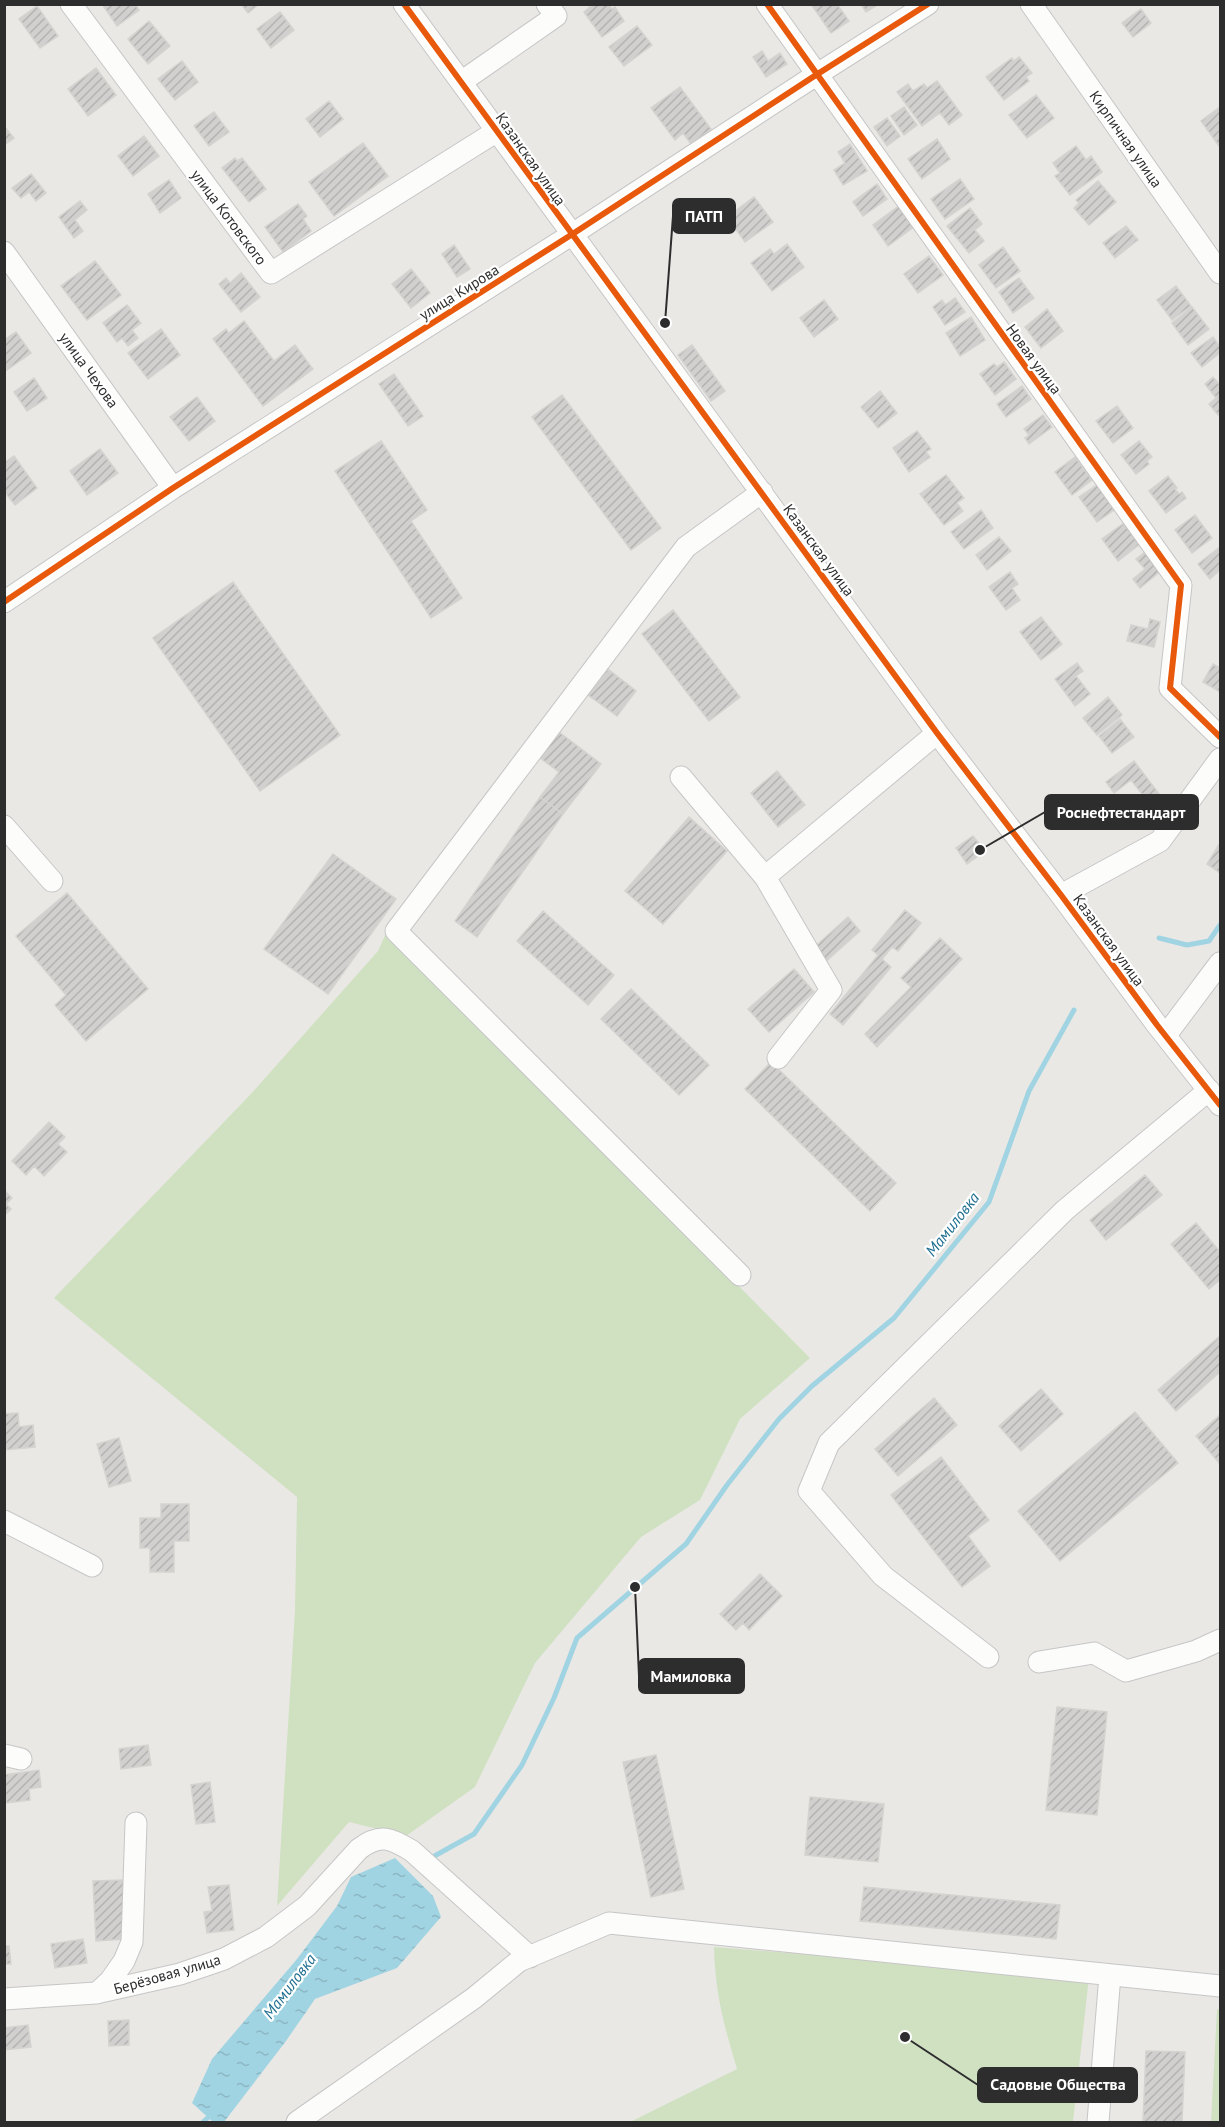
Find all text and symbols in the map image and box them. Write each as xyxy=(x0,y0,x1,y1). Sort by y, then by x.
street label: Кирпичная улица xyxy=(1086,87,1166,191)
street label: Казанская улица xyxy=(492,109,570,209)
street label: улица Котовского xyxy=(187,166,271,268)
callout: ПАТП xyxy=(673,199,735,233)
text: ПАТП xyxy=(685,206,723,226)
street label: улица Кирова xyxy=(416,260,502,324)
street label: Новая улица xyxy=(1002,320,1066,398)
street label: улица Чехова xyxy=(55,328,123,412)
street label: Казанская улица xyxy=(779,500,859,600)
callout: Роснефтестандарт xyxy=(1045,795,1198,829)
text: Роснефтестандарт xyxy=(1057,802,1186,822)
street label: Казанская улица xyxy=(1069,890,1149,990)
water label: Мамиловка xyxy=(921,1188,983,1260)
callout: Мамиловка xyxy=(639,1659,744,1693)
text: Мамиловка xyxy=(651,1666,731,1686)
street label: Берёзовая улица xyxy=(111,1950,223,1998)
water label: Мамиловка xyxy=(258,1950,320,2022)
callout: Садовые Общества xyxy=(978,2068,1137,2102)
text: Садовые Общества xyxy=(990,2074,1126,2094)

